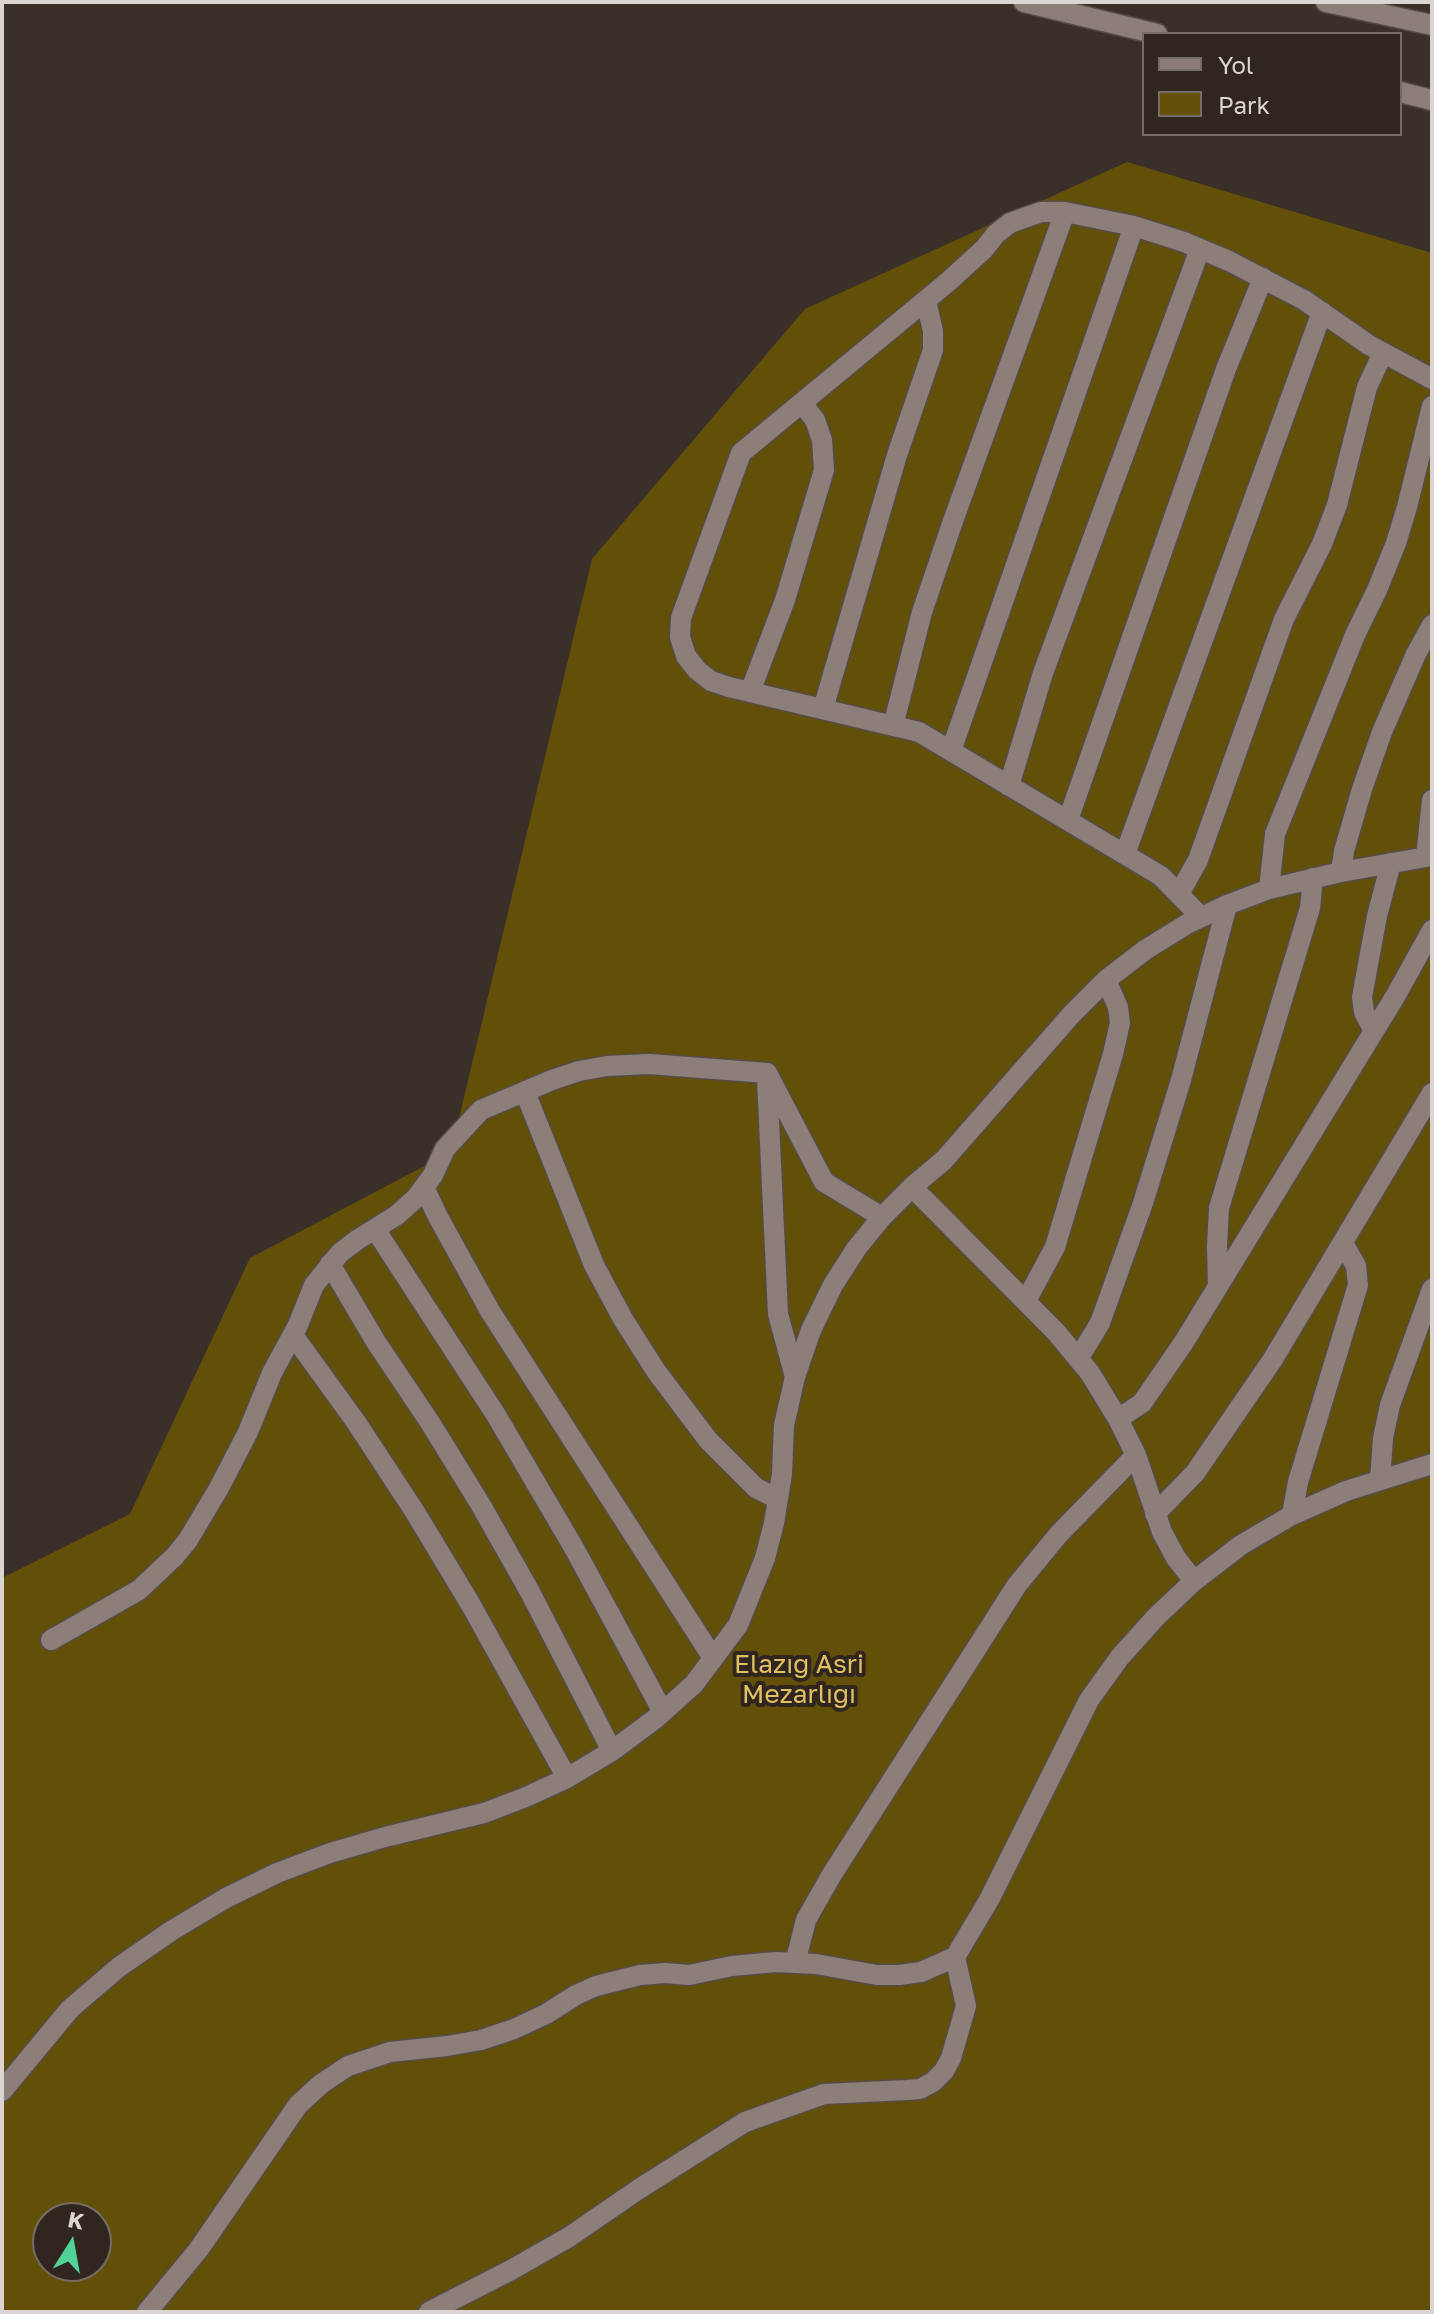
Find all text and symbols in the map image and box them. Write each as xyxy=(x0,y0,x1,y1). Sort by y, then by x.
legend xyxy=(1142,32,1402,136)
text: Yol xyxy=(1218,50,1254,79)
text: Park xyxy=(1218,90,1270,119)
park label: Elazığ Asri Mezarlığı xyxy=(734,1649,864,1710)
north arrow xyxy=(32,2202,112,2282)
text: K xyxy=(66,2205,87,2235)

